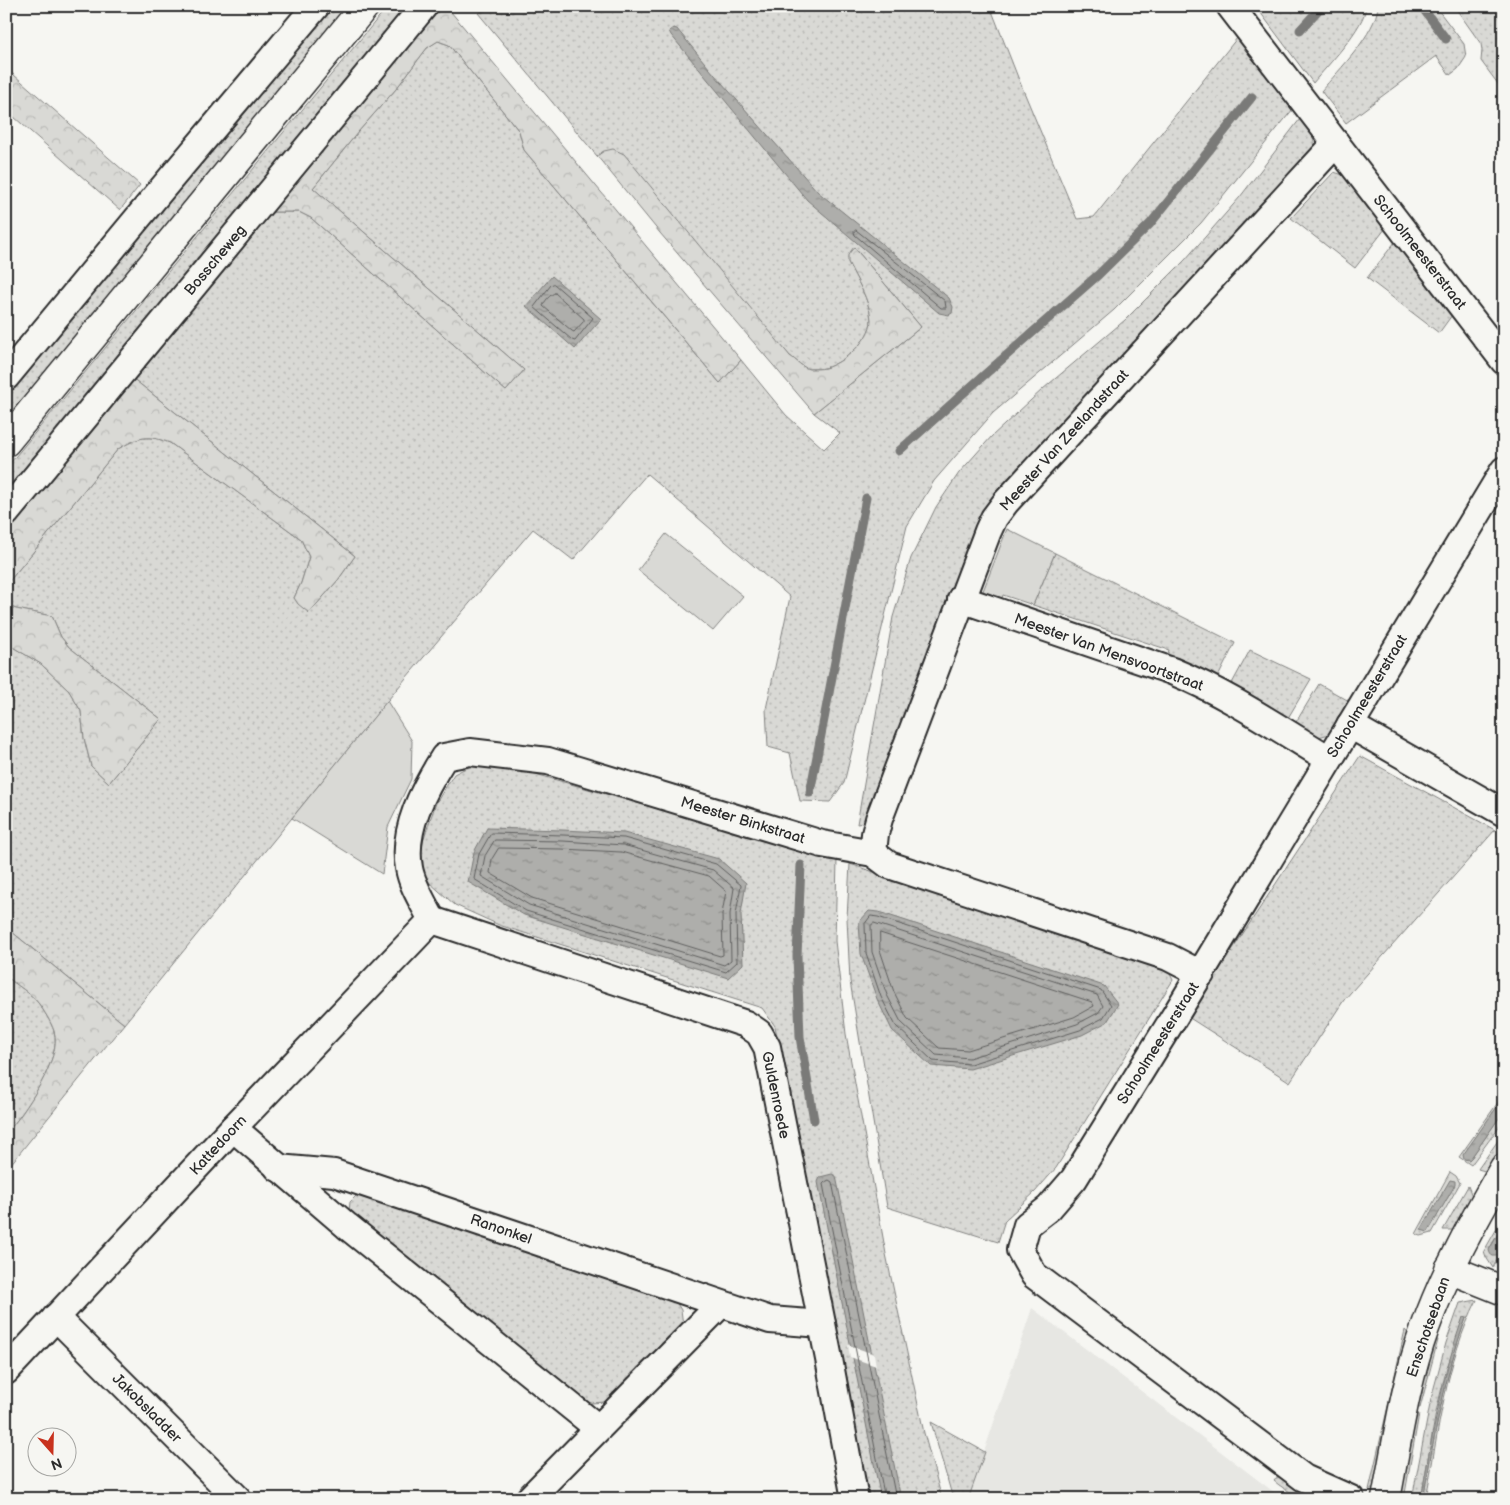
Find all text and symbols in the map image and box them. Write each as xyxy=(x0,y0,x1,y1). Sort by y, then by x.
street label: Schoolmeesterstraat xyxy=(1369,191,1471,314)
street label: Bosscheweg xyxy=(180,221,250,299)
street label: Meester Van Zeelandstraat xyxy=(996,365,1133,515)
street label: Meester Van Mensvoortstraat xyxy=(1012,609,1206,696)
street label: Schoolmeesterstraat xyxy=(1323,631,1412,761)
street label: Meester Binkstraat xyxy=(678,793,808,849)
street label: Schoolmeesterstraat xyxy=(1113,978,1204,1108)
street label: Guldenroede xyxy=(757,1050,794,1141)
street label: Kattedoorn xyxy=(186,1111,251,1179)
street label: Ranonkel xyxy=(468,1210,534,1249)
street label: Enschotsebaan xyxy=(1402,1274,1455,1380)
street label: Jakobsladder xyxy=(108,1370,186,1448)
north arrow xyxy=(28,1428,78,1478)
text: N xyxy=(48,1454,64,1474)

